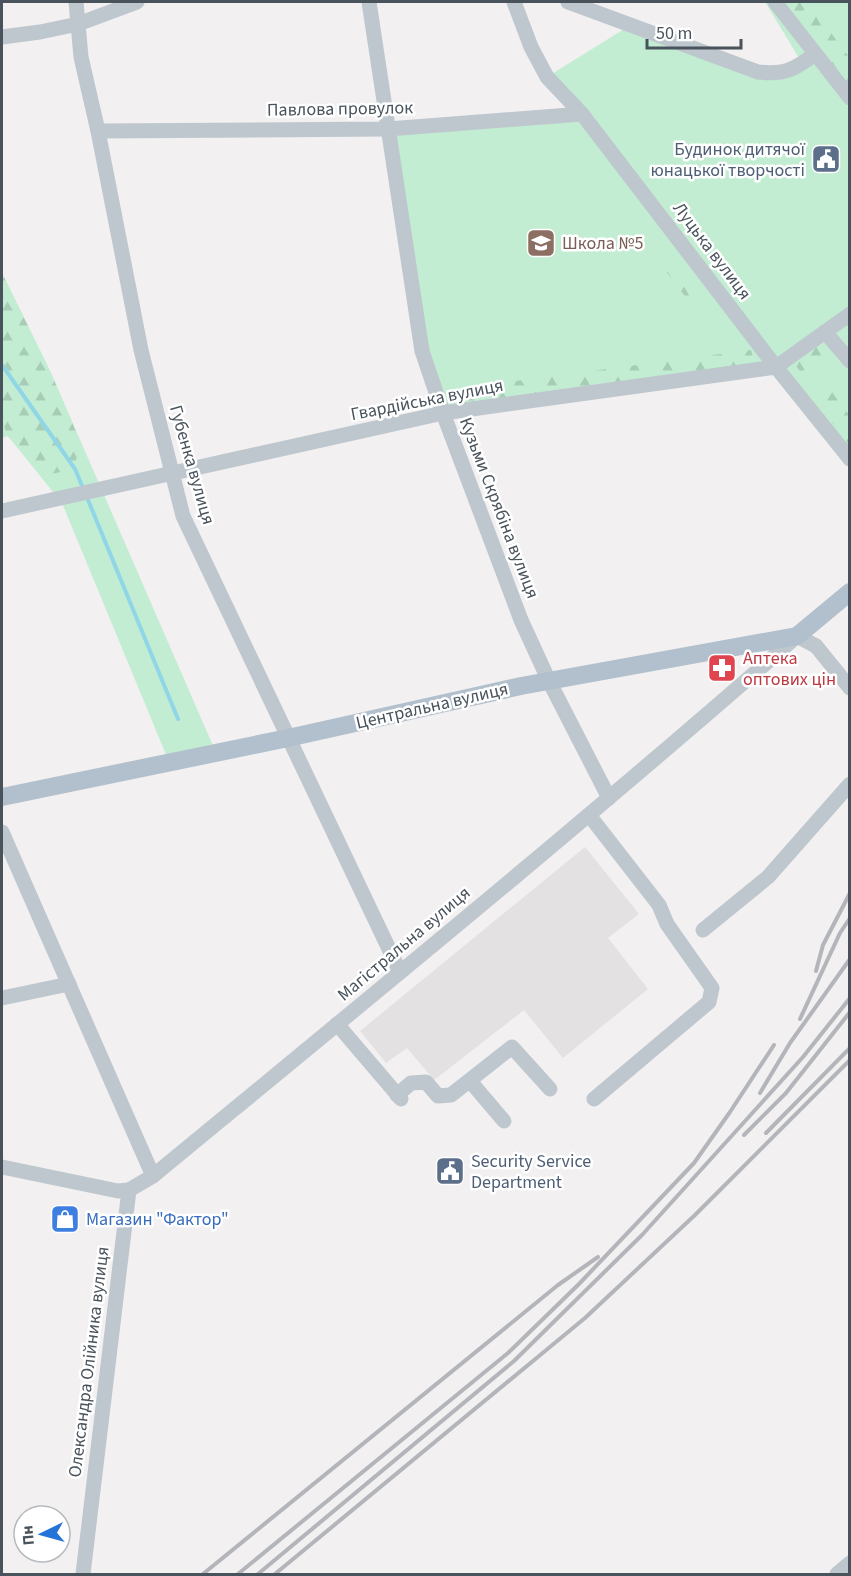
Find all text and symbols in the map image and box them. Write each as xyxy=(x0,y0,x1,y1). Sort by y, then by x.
scale bar xyxy=(647,12,742,50)
text: 50 m xyxy=(656,21,692,46)
street label: Павлова провулок xyxy=(267,95,413,123)
place label: Будинок дитячої юнацької творчості xyxy=(650,137,806,183)
public building icon: Будинок дитячої юнацької творчості xyxy=(810,143,842,175)
street label: Луцька вулиця xyxy=(667,197,757,305)
school or university icon: Школа №5 xyxy=(525,227,557,259)
place label: Школа №5 xyxy=(562,231,643,256)
street label: Гвардійська вулиця xyxy=(348,373,506,427)
street label: Губенка вулиця xyxy=(163,402,221,528)
street label: Кузьми Скрябіна вулиця xyxy=(453,414,545,602)
place label: Аптека оптових цін xyxy=(743,646,836,692)
pharmacy icon: Аптека оптових цін xyxy=(706,652,738,684)
street label: Центральна вулиця xyxy=(353,676,511,736)
street label: Магістральна вулиця xyxy=(332,881,476,1007)
place label: Security Service Department xyxy=(471,1149,591,1195)
public building icon: Security Service Department xyxy=(434,1155,466,1187)
shop icon: Магазин "Фактор" xyxy=(49,1203,81,1235)
place label: Магазин "Фактор" xyxy=(86,1207,229,1232)
street label: Олександра Олійника вулиця xyxy=(62,1245,116,1479)
north arrow xyxy=(12,1504,72,1564)
text: Пн xyxy=(16,1524,40,1546)

